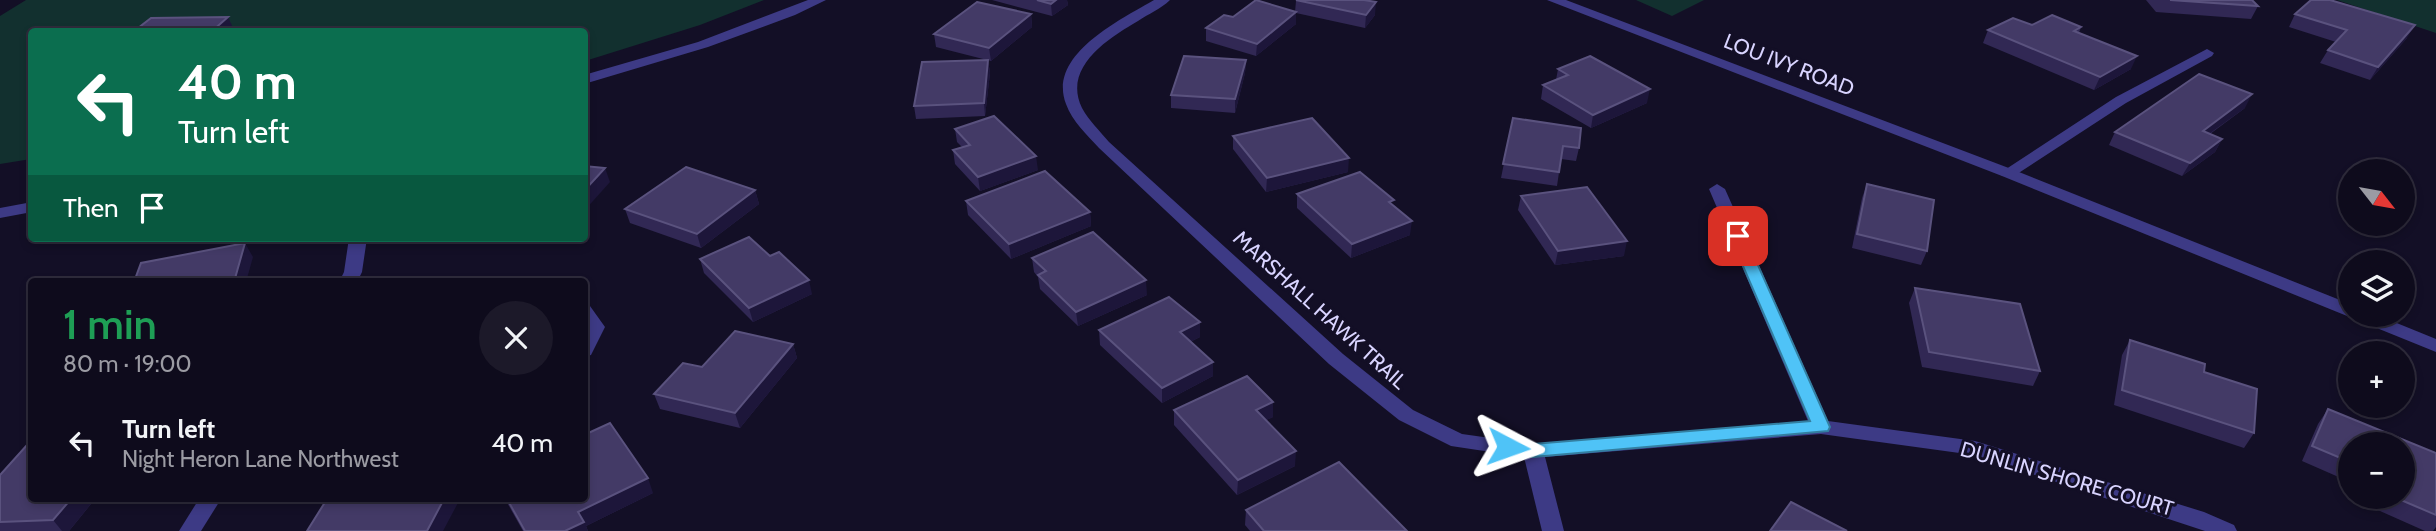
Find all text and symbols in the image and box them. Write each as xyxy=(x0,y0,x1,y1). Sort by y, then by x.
street label: LOU IVY ROAD xyxy=(1720,28,1858,101)
text: 40 m xyxy=(178,52,297,111)
icon: left xyxy=(63,56,154,147)
text: Turn left xyxy=(178,112,289,151)
north arrow xyxy=(2338,159,2415,236)
map controls xyxy=(2338,159,2415,509)
icon: arrive xyxy=(133,189,171,227)
text: Then xyxy=(63,192,119,224)
pin xyxy=(1708,206,1768,266)
icon: arrive xyxy=(1719,217,1757,255)
street label: MARSHALL HAWK TRAIL xyxy=(1229,225,1412,394)
button: layers xyxy=(2338,250,2415,327)
text: 1 min xyxy=(63,298,157,350)
button: close xyxy=(479,301,553,375)
button: + xyxy=(2338,341,2415,418)
text: 80 m · 19:00 xyxy=(63,350,192,378)
position arrow xyxy=(1471,410,1545,484)
text: Turn left xyxy=(122,413,215,445)
icon: left xyxy=(63,424,101,462)
text: 40 m xyxy=(491,427,553,459)
button: − xyxy=(2338,432,2415,509)
street label: DUNLIN SHORE COURT xyxy=(1958,436,2177,521)
text: Night Heron Lane Northwest xyxy=(122,445,399,473)

